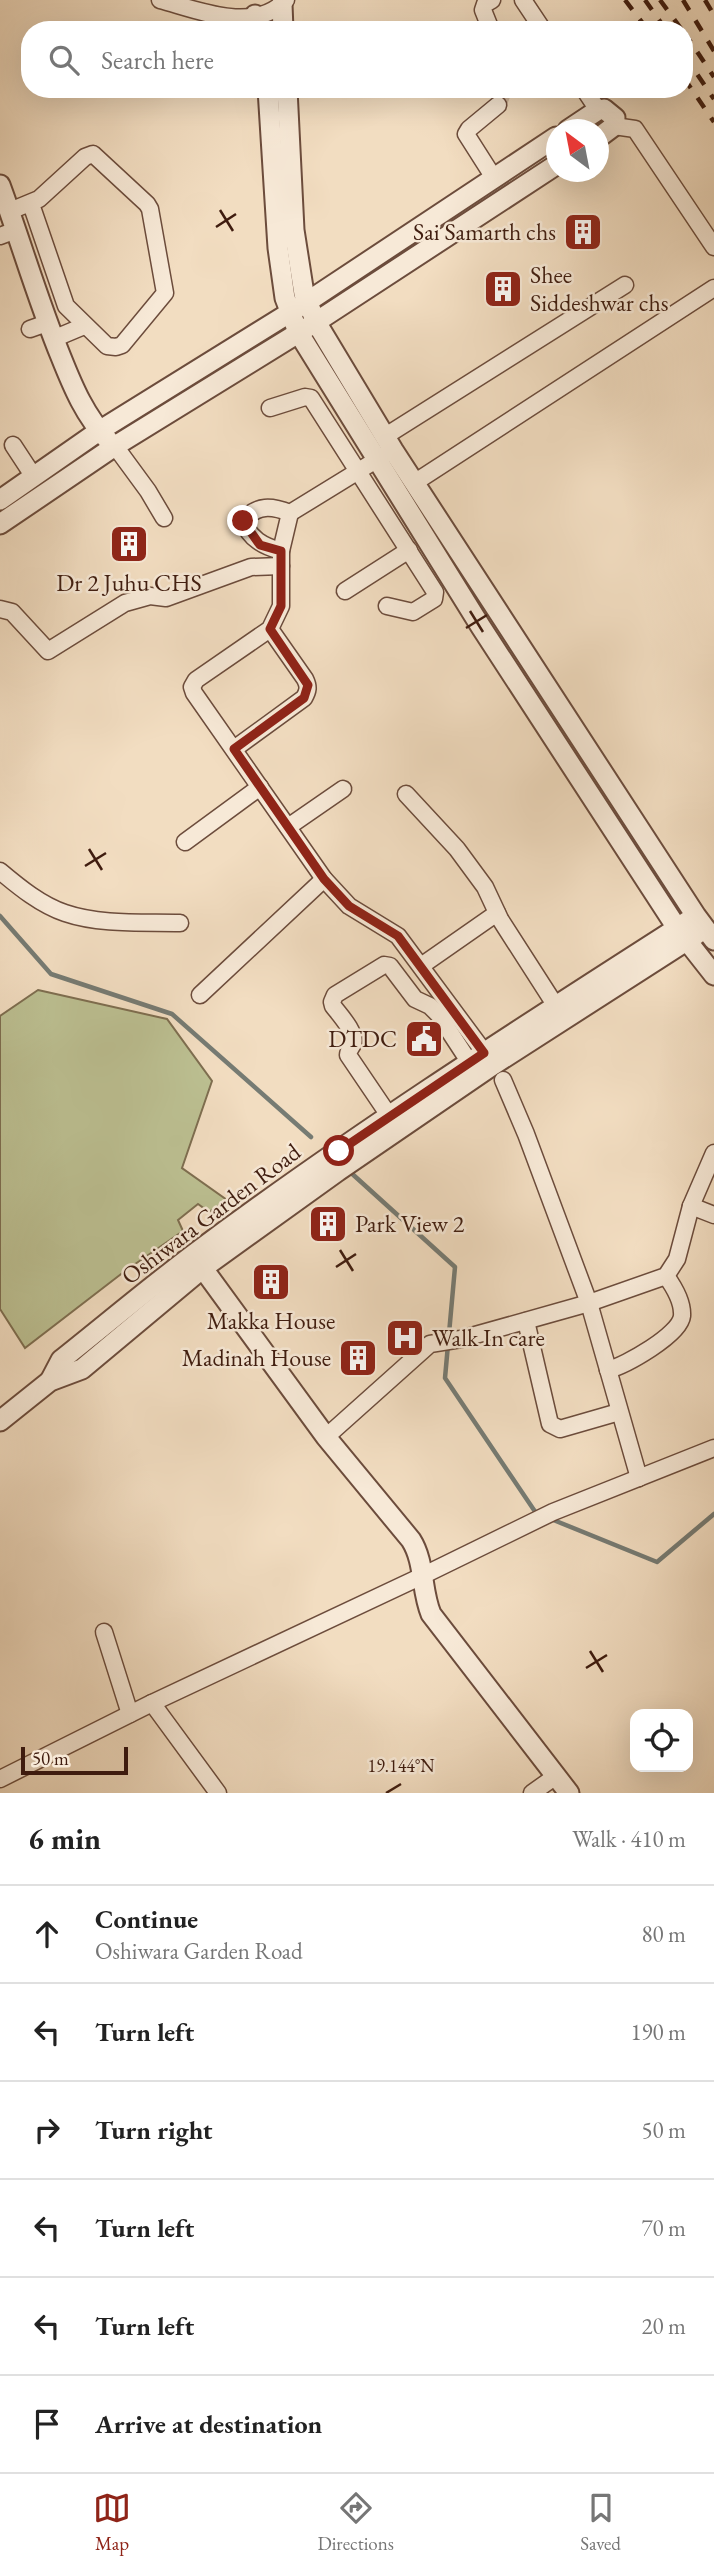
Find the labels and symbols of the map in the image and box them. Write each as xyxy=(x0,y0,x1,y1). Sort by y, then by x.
north arrow xyxy=(546,119,609,182)
building icon: Sai Samarth chs xyxy=(562,211,604,253)
place label: Sai Samarth chs xyxy=(413,216,556,247)
place label: Shee Siddeshwar chs xyxy=(530,259,669,318)
building icon: Shee Siddeshwar chs xyxy=(482,268,524,310)
route end xyxy=(227,505,258,536)
building icon: Dr 2 Juhu CHS xyxy=(108,523,150,565)
place label: Dr 2 Juhu CHS xyxy=(56,567,202,598)
public building icon: DTDC xyxy=(403,1018,445,1060)
place label: DTDC xyxy=(328,1023,397,1054)
route start xyxy=(323,1135,354,1166)
street label: Oshiwara Garden Road xyxy=(115,1136,307,1291)
building icon: Park View 2 xyxy=(307,1203,349,1245)
place label: Park View 2 xyxy=(355,1208,465,1239)
building icon: Makka House xyxy=(250,1261,292,1303)
place label: Makka House xyxy=(207,1305,335,1336)
hospital icon: Walk In care xyxy=(384,1317,426,1359)
place label: Walk In care xyxy=(432,1322,545,1353)
building icon: Madinah House xyxy=(337,1337,379,1379)
place label: Madinah House xyxy=(182,1342,331,1373)
scale bar xyxy=(21,1744,128,1776)
text: 19.144°N xyxy=(368,1754,435,1777)

